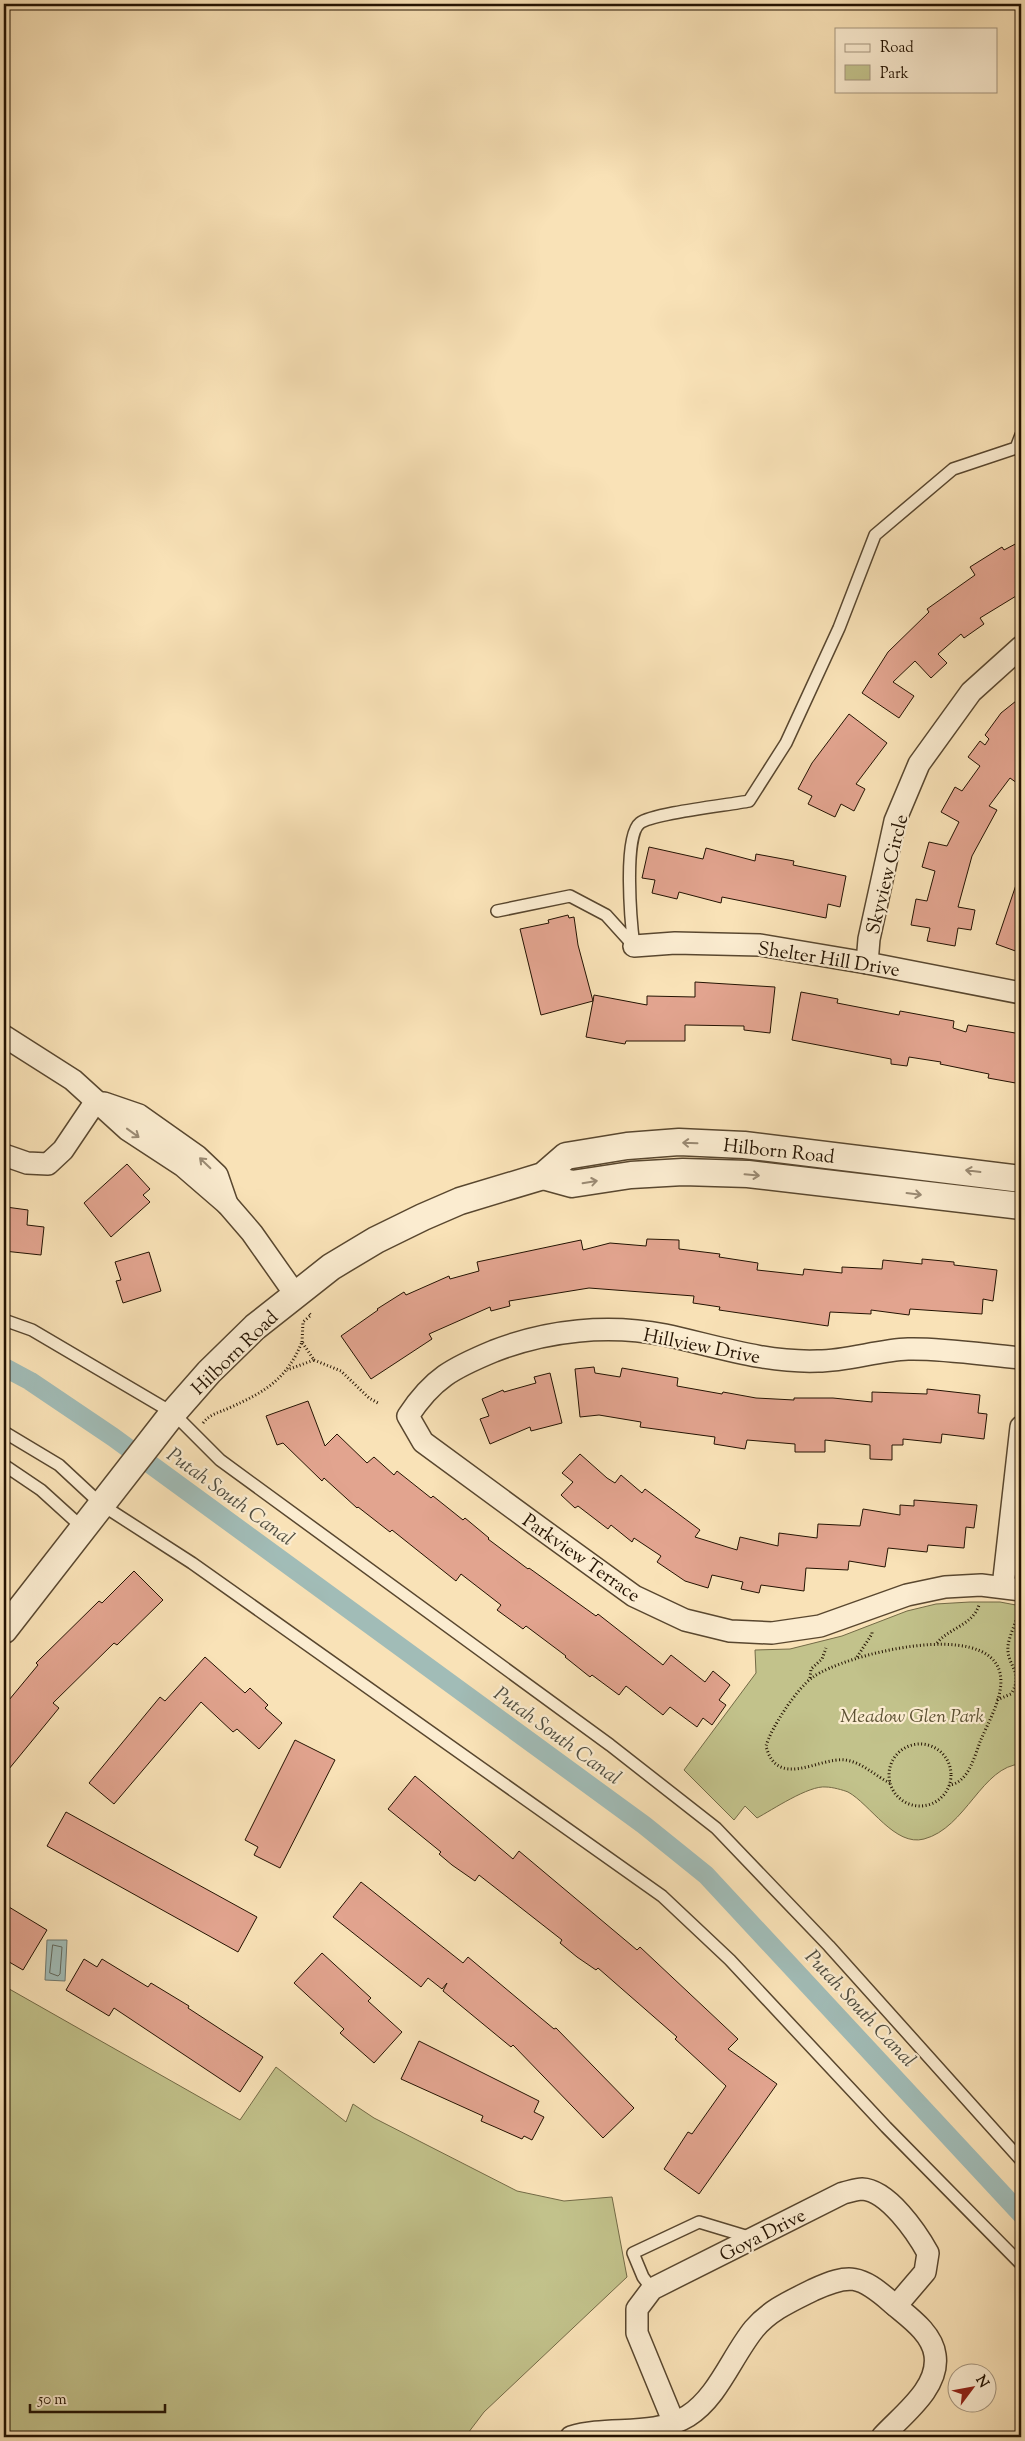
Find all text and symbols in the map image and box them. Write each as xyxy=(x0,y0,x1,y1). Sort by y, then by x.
legend xyxy=(835,28,998,92)
text: Road xyxy=(880,38,914,59)
text: Park xyxy=(880,64,909,85)
street label: Skyview Circle xyxy=(860,812,916,937)
street label: Shelter Hill Drive xyxy=(756,936,902,985)
one-way arrow xyxy=(126,1128,140,1138)
street label: Hilborn Road xyxy=(722,1133,836,1172)
one-way arrow xyxy=(682,1138,698,1147)
one-way arrow xyxy=(198,1157,211,1169)
one-way arrow xyxy=(965,1166,981,1176)
one-way arrow xyxy=(744,1170,760,1180)
one-way arrow xyxy=(582,1176,598,1186)
one-way arrow xyxy=(905,1189,921,1199)
street label: Hilborn Road xyxy=(186,1305,285,1402)
street label: Hillview Drive xyxy=(641,1323,762,1372)
water label: Putah South Canal xyxy=(160,1442,299,1554)
street label: Parkview Terrace xyxy=(516,1508,645,1610)
water label: Putah South Canal xyxy=(487,1681,626,1793)
park label: Meadow Glen Park xyxy=(840,1704,984,1731)
water label: Putah South Canal xyxy=(797,1944,921,2075)
street label: Goya Drive xyxy=(715,2203,811,2269)
north arrow xyxy=(948,2364,998,2414)
text: N xyxy=(970,2372,993,2392)
scale bar xyxy=(30,2381,165,2413)
text: 50 m xyxy=(37,2390,67,2411)

